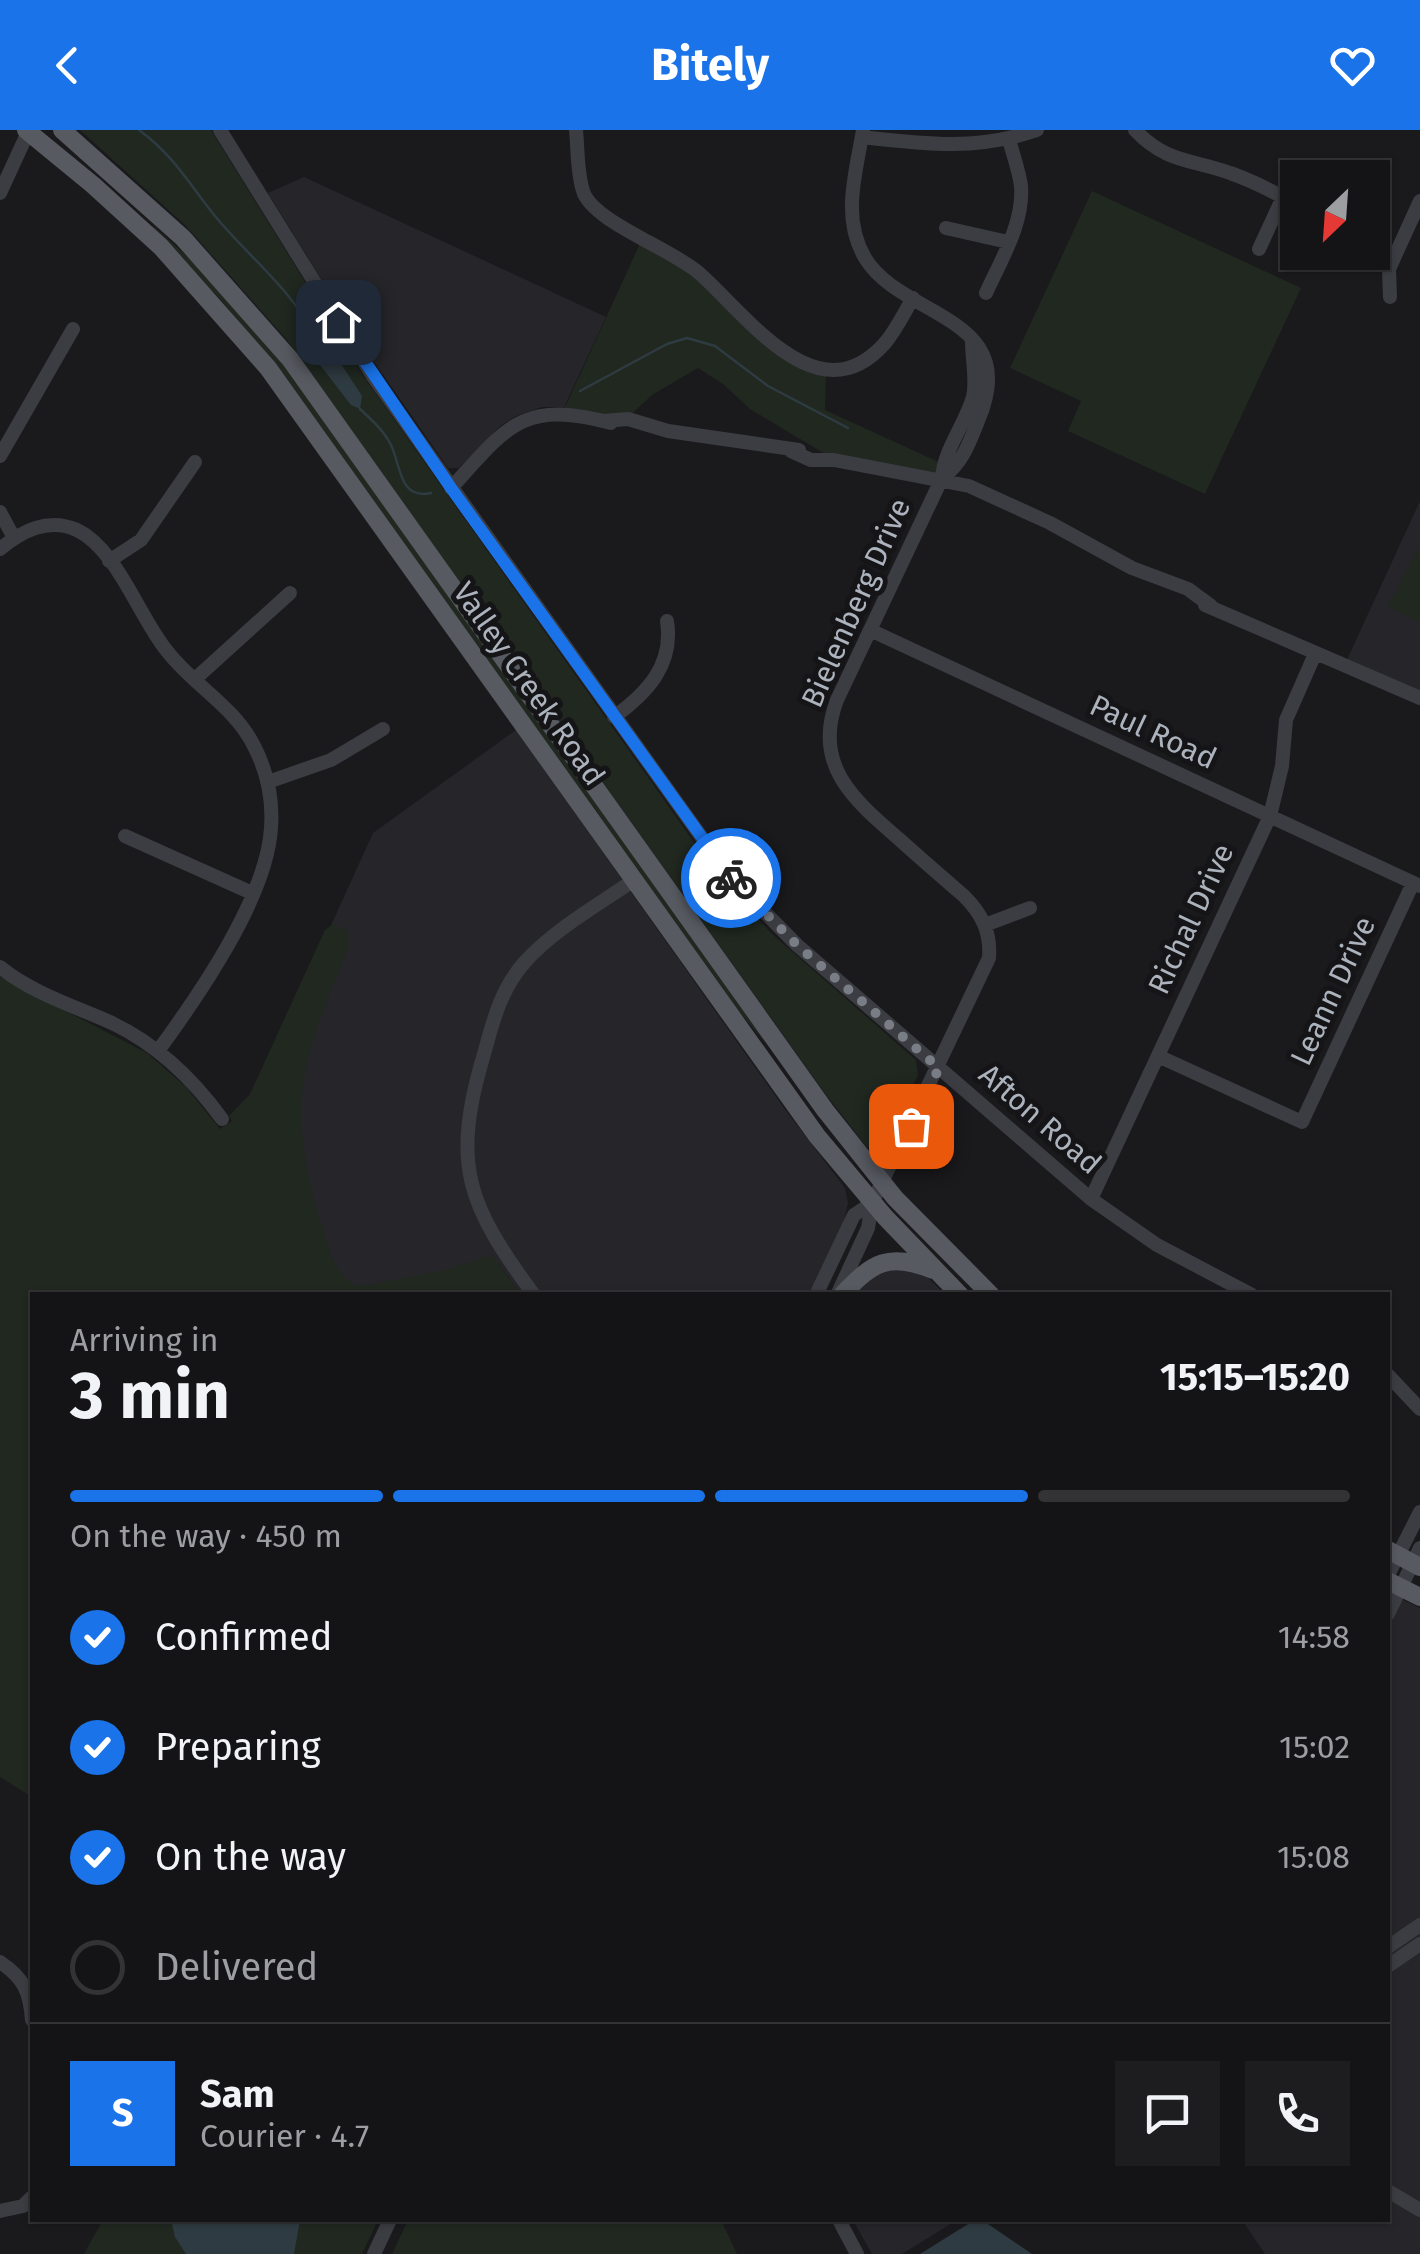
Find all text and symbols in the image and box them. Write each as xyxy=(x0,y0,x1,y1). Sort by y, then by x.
icon: back xyxy=(40,38,95,93)
text: Bitely xyxy=(651,38,769,92)
icon: heart xyxy=(1325,38,1380,93)
north arrow xyxy=(1280,160,1390,270)
map controls xyxy=(1280,160,1390,270)
pin xyxy=(296,280,381,365)
icon: home xyxy=(311,295,366,350)
street label: Bielenberg Drive xyxy=(794,493,918,713)
street label: Valley Creek Road xyxy=(445,575,613,793)
street label: Paul Road xyxy=(1084,687,1222,777)
courier xyxy=(681,828,781,928)
street label: Richal Drive xyxy=(1141,838,1241,1000)
icon: bike xyxy=(704,851,759,906)
street label: Leann Drive xyxy=(1283,911,1383,1071)
street label: Afton Road xyxy=(972,1056,1108,1182)
pin xyxy=(869,1084,954,1169)
icon: bag xyxy=(884,1099,939,1154)
text: Arriving in xyxy=(70,1321,218,1359)
text: 15:15–15:20 xyxy=(1160,1354,1350,1400)
text: 3 min xyxy=(70,1357,230,1435)
text: On the way · 450 m xyxy=(70,1517,342,1555)
icon: check xyxy=(70,1610,125,1665)
text: Confirmed xyxy=(155,1614,333,1660)
text: 14:58 xyxy=(1278,1618,1350,1656)
icon: check xyxy=(70,1720,125,1775)
text: Preparing xyxy=(155,1724,321,1770)
text: 15:02 xyxy=(1279,1728,1350,1766)
icon: check xyxy=(70,1830,125,1885)
text: On the way xyxy=(155,1834,346,1880)
text: 15:08 xyxy=(1277,1838,1350,1876)
text: Delivered xyxy=(155,1944,318,1990)
button: chat xyxy=(1115,2061,1220,2166)
button: phone xyxy=(1245,2061,1350,2166)
text: Sam xyxy=(200,2071,275,2117)
text: S xyxy=(112,2090,133,2136)
text: Courier · 4.7 xyxy=(200,2117,369,2155)

